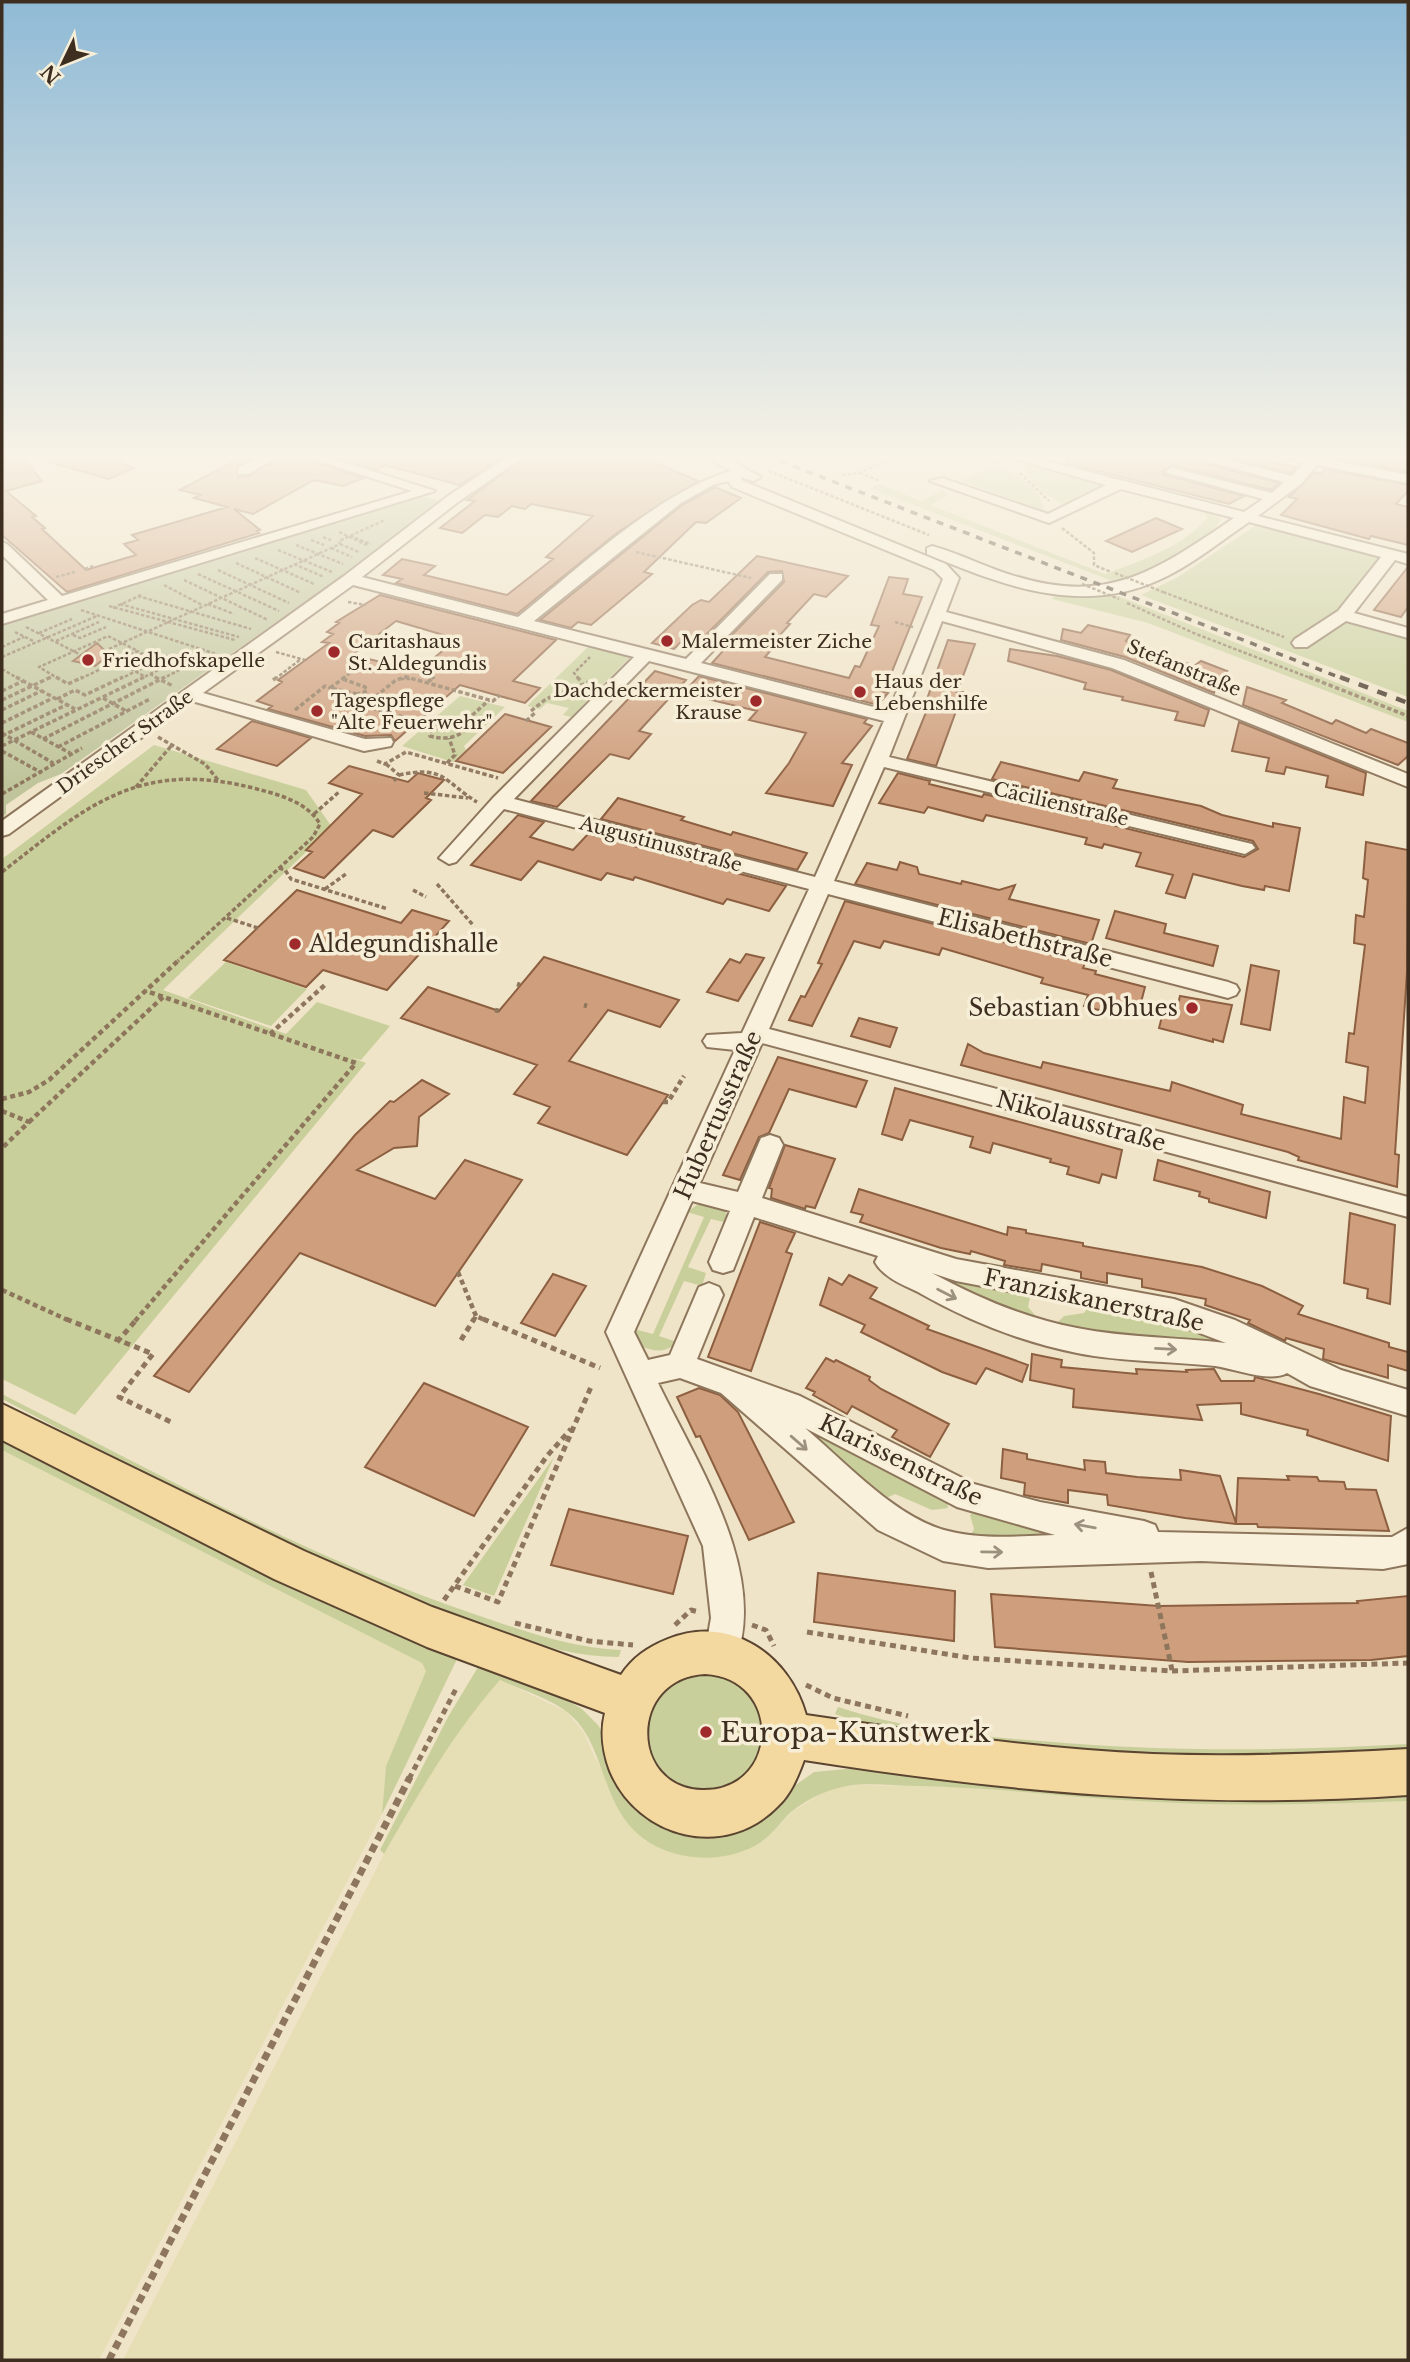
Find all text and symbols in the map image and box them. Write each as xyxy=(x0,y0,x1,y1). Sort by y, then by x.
north arrow xyxy=(28,28,98,98)
text: N xyxy=(36,60,65,89)
place label: Caritashaus St. Aldegundis xyxy=(348,630,487,675)
place label: Malermeister Ziche xyxy=(681,630,872,653)
marker: Malermeister Ziche xyxy=(659,633,675,649)
street label: Stefanstraße xyxy=(1124,635,1244,701)
marker: Caritashaus St. Aldegundis xyxy=(326,644,342,660)
place label: Friedhofskapelle xyxy=(102,649,265,672)
marker: Friedhofskapelle xyxy=(80,652,96,668)
place label: Haus der Lebenshilfe xyxy=(874,670,988,715)
place label: Dachdeckermeister Krause xyxy=(553,679,742,724)
marker: Haus der Lebenshilfe xyxy=(852,684,868,700)
street label: Driescher Straße xyxy=(52,685,198,799)
place label: Tagespflege "Alte Feuerwehr" xyxy=(331,689,492,734)
marker: Dachdeckermeister Krause xyxy=(748,693,764,709)
marker: Tagespflege "Alte Feuerwehr" xyxy=(309,703,325,719)
street label: Cäcilienstraße xyxy=(991,777,1131,831)
street label: Augustinusstraße xyxy=(576,811,745,877)
street label: Elisabethstraße xyxy=(934,903,1116,973)
place label: Aldegundishalle xyxy=(308,930,498,958)
marker: Aldegundishalle xyxy=(287,936,303,952)
place label: Sebastian Obhues xyxy=(968,994,1178,1022)
marker: Sebastian Obhues xyxy=(1184,1000,1200,1016)
street label: Hubertusstraße xyxy=(668,1026,768,1204)
street label: Nikolausstraße xyxy=(993,1085,1169,1157)
street label: Franziskanerstraße xyxy=(981,1263,1207,1337)
one-way arrow xyxy=(936,1288,957,1302)
one-way arrow xyxy=(1154,1343,1176,1356)
street label: Klarissenstraße xyxy=(815,1408,987,1512)
one-way arrow xyxy=(790,1435,808,1451)
one-way arrow xyxy=(1074,1519,1097,1532)
one-way arrow xyxy=(980,1545,1003,1558)
place label: Europa-Kunstwerk xyxy=(720,1715,991,1750)
marker: Europa-Kunstwerk xyxy=(698,1724,714,1740)

